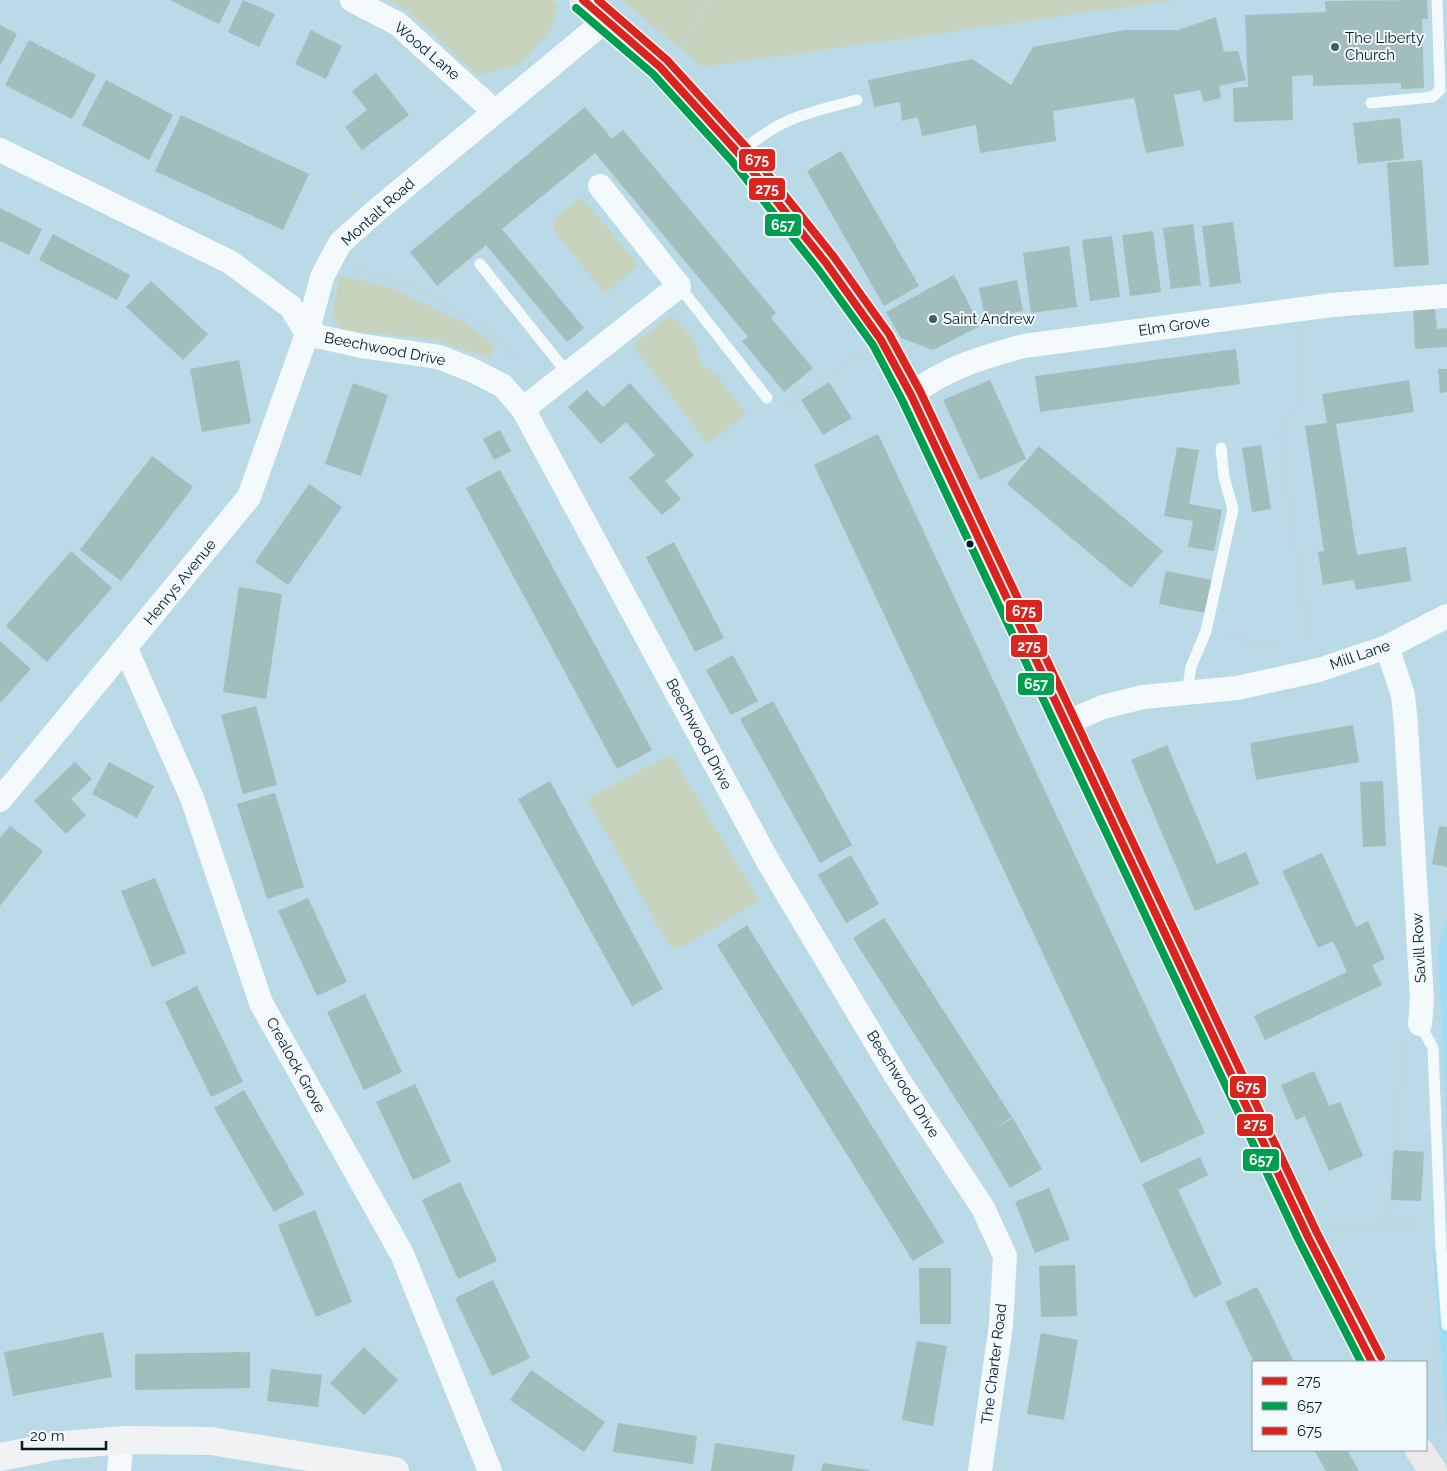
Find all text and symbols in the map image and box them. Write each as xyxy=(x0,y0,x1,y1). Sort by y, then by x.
street label: Wood Lane xyxy=(391,18,464,84)
place label: The Liberty Church xyxy=(1345,29,1424,64)
marker: The Liberty Church xyxy=(1329,41,1341,53)
line badge: 675 xyxy=(738,148,776,172)
text: 675 xyxy=(745,152,769,168)
street label: Montalt Road xyxy=(338,174,418,250)
line badge: 275 xyxy=(748,177,786,201)
text: 275 xyxy=(755,181,779,197)
line badge: 657 xyxy=(764,213,802,237)
text: 657 xyxy=(771,217,795,233)
place label: Saint Andrew xyxy=(943,310,1035,328)
street label: Elm Grove xyxy=(1137,312,1211,340)
marker: Saint Andrew xyxy=(927,313,939,325)
street label: Beechwood Drive xyxy=(323,328,447,370)
street label: Henrys Avenue xyxy=(140,535,220,628)
unlabelled marker xyxy=(965,539,975,549)
line badge: 675 xyxy=(1005,599,1043,623)
text: 675 xyxy=(1012,603,1036,619)
line badge: 275 xyxy=(1010,634,1048,658)
street label: Mill Lane xyxy=(1328,636,1393,674)
text: 275 xyxy=(1017,638,1041,654)
line badge: 657 xyxy=(1017,672,1055,696)
street label: Beechwood Drive xyxy=(662,675,736,793)
text: 657 xyxy=(1024,676,1048,692)
street label: Savill Row xyxy=(1408,912,1430,984)
street label: Crealock Grove xyxy=(262,1014,330,1116)
street label: Beechwood Drive xyxy=(863,1027,943,1141)
line badge: 675 xyxy=(1229,1075,1267,1099)
text: 675 xyxy=(1236,1079,1260,1095)
line badge: 275 xyxy=(1236,1113,1274,1137)
text: 275 xyxy=(1243,1116,1267,1132)
line badge: 657 xyxy=(1242,1148,1280,1172)
text: 657 xyxy=(1249,1152,1273,1168)
street label: The Charter Road xyxy=(978,1303,1010,1425)
legend xyxy=(1252,1361,1427,1451)
text: 275 xyxy=(1297,1372,1321,1390)
text: 657 xyxy=(1297,1397,1322,1415)
scale bar xyxy=(22,1418,106,1450)
text: 675 xyxy=(1297,1422,1322,1440)
text: 20 m xyxy=(30,1427,65,1445)

